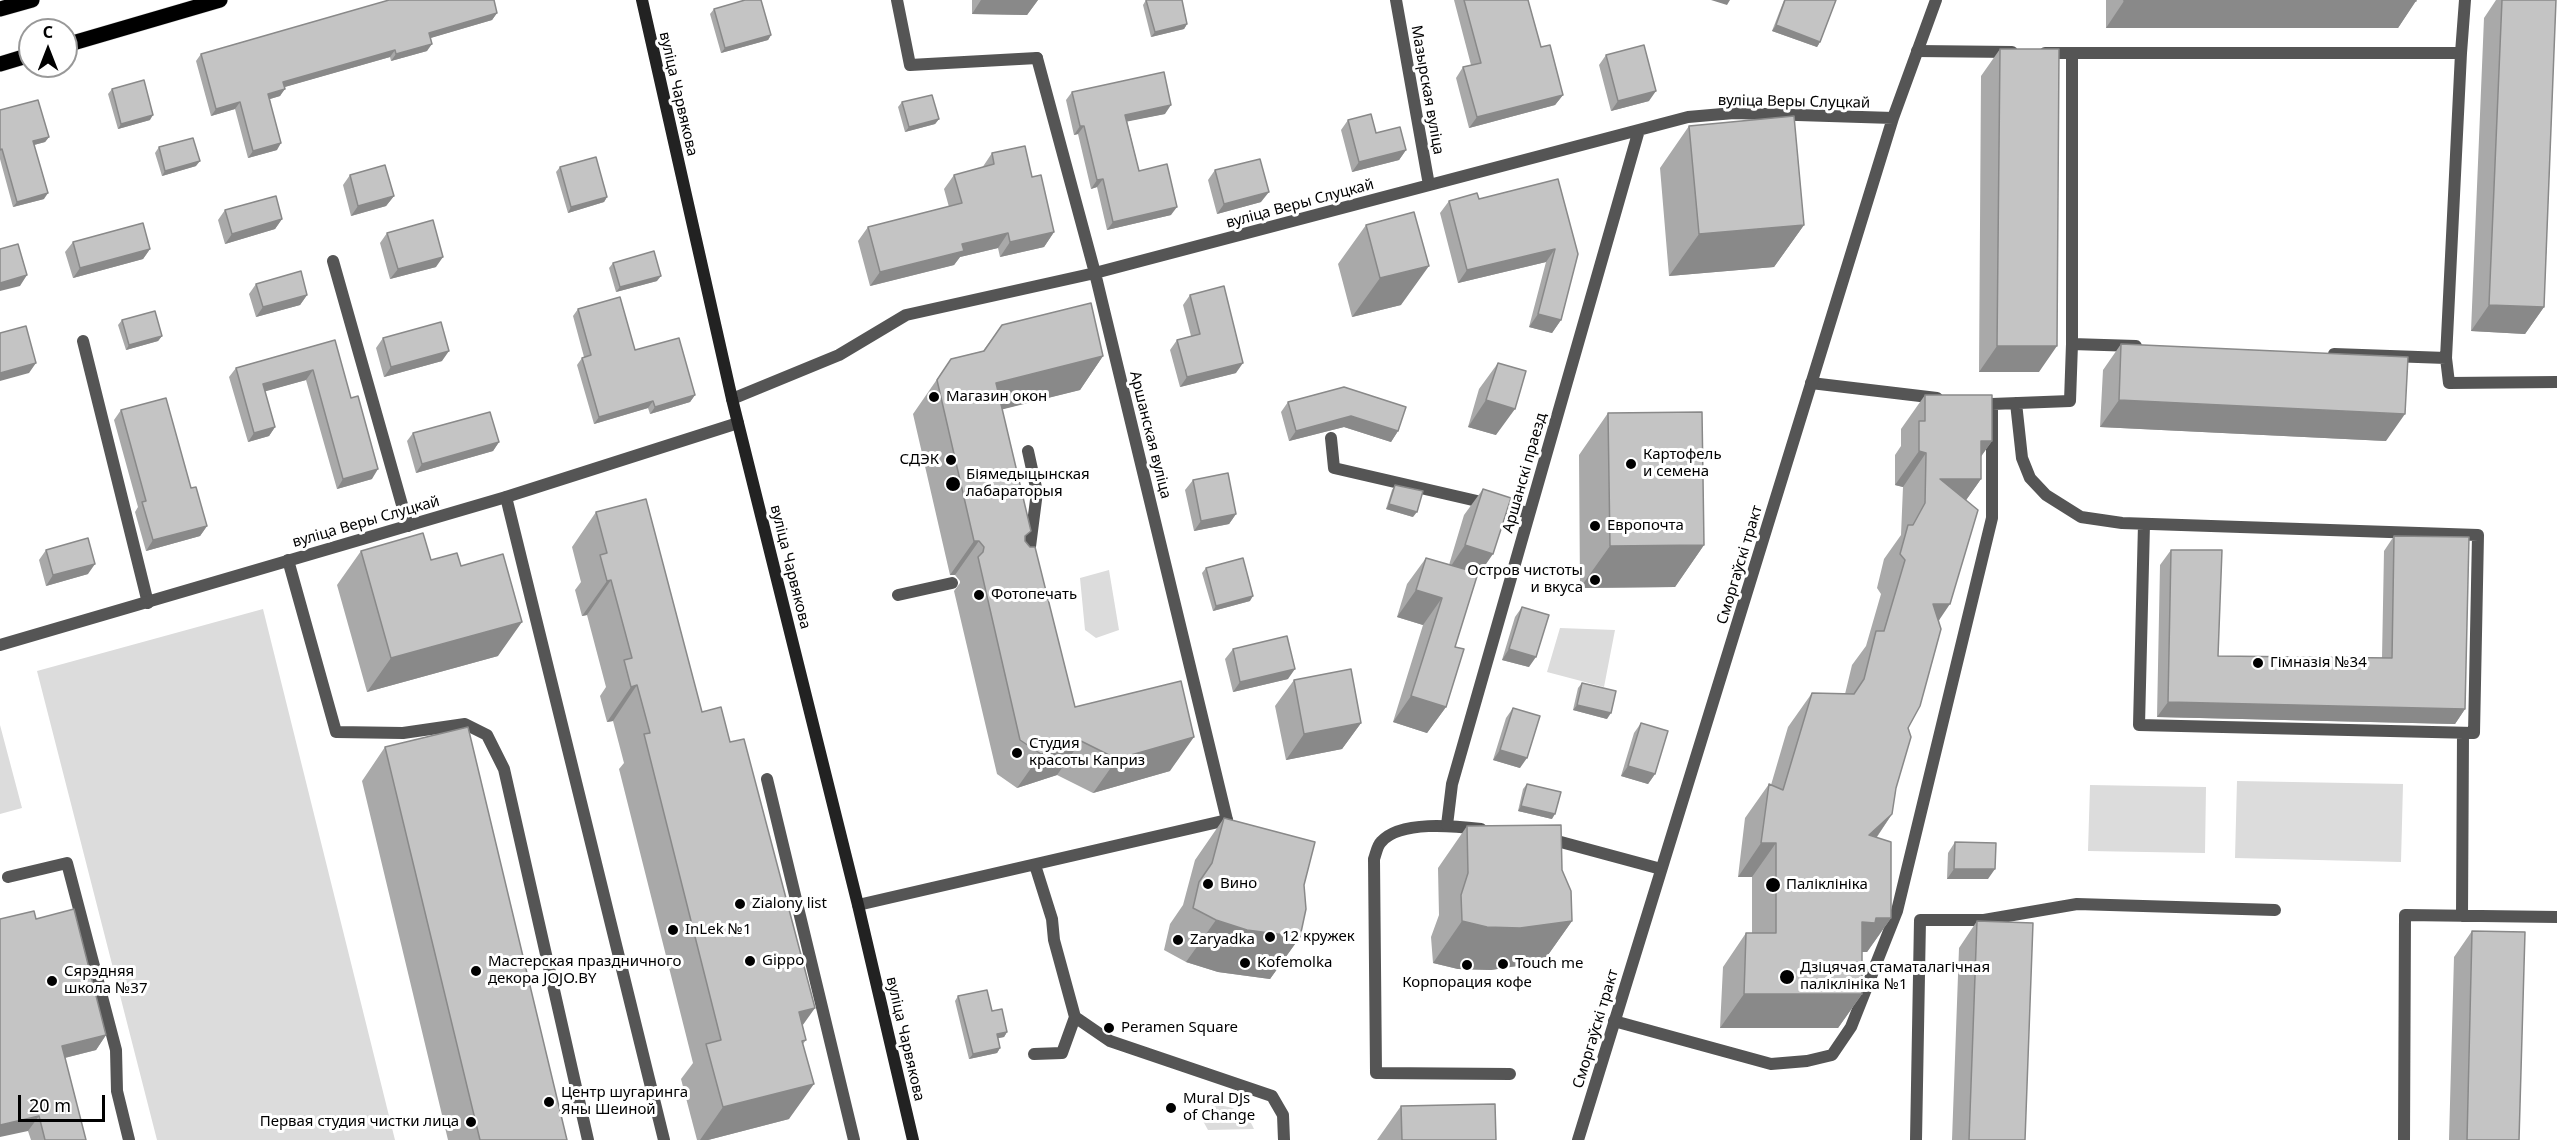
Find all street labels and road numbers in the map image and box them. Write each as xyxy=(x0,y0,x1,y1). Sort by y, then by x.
street label: Мазырская вуліца xyxy=(1407,24,1447,156)
street label: вуліца Чарвякова xyxy=(655,30,701,158)
street label: вуліца Веры Слуцкай xyxy=(1718,92,1870,112)
street label: вуліца Веры Слуцкай xyxy=(1224,176,1376,232)
street label: Аршанская вуліца xyxy=(1125,369,1175,501)
street label: Аршанскі праезд xyxy=(1499,411,1551,535)
street label: вуліца Веры Слуцкай xyxy=(290,492,442,552)
street label: вуліца Чарвякова xyxy=(766,503,814,631)
street label: Сморгаўскі тракт xyxy=(1713,503,1767,627)
street label: Сморгаўскі тракт xyxy=(1569,967,1623,1091)
street label: вуліца Чарвякова xyxy=(882,975,928,1103)

